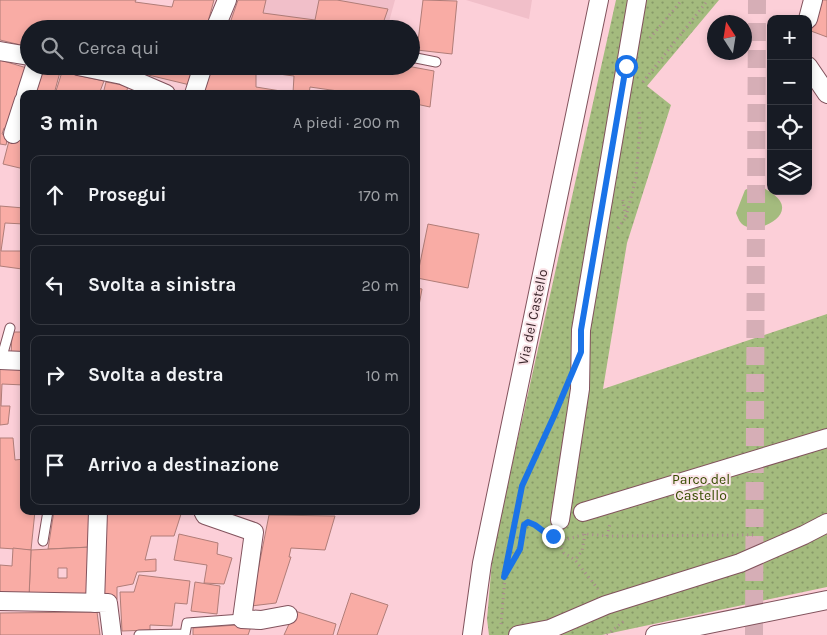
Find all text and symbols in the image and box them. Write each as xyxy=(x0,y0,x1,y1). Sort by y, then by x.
north arrow xyxy=(707,15,752,60)
map controls xyxy=(767,15,812,195)
button: + xyxy=(767,15,812,60)
search box xyxy=(20,20,420,75)
icon: search xyxy=(38,34,66,62)
text: Cerca qui xyxy=(78,37,159,59)
route start xyxy=(615,55,638,78)
button: − xyxy=(767,60,812,105)
button: locate xyxy=(767,105,812,150)
text: 3 min xyxy=(40,111,98,135)
text: A piedi · 200 m xyxy=(293,113,400,132)
button: layers xyxy=(767,150,812,195)
icon: ahead xyxy=(41,181,69,209)
text: Prosegui xyxy=(88,184,167,206)
text: 170 m xyxy=(358,186,399,205)
street label: Via del Castello xyxy=(515,268,551,366)
icon: left xyxy=(41,271,69,299)
text: Svolta a sinistra xyxy=(88,274,236,296)
text: 20 m xyxy=(361,276,399,295)
icon: right xyxy=(41,361,69,389)
text: Svolta a destra xyxy=(88,364,224,386)
text: 10 m xyxy=(365,366,399,385)
icon: arrive xyxy=(41,451,69,479)
text: Arrivo a destinazione xyxy=(88,454,279,476)
park label: Parco del Castello xyxy=(672,471,730,504)
route end xyxy=(542,525,565,548)

